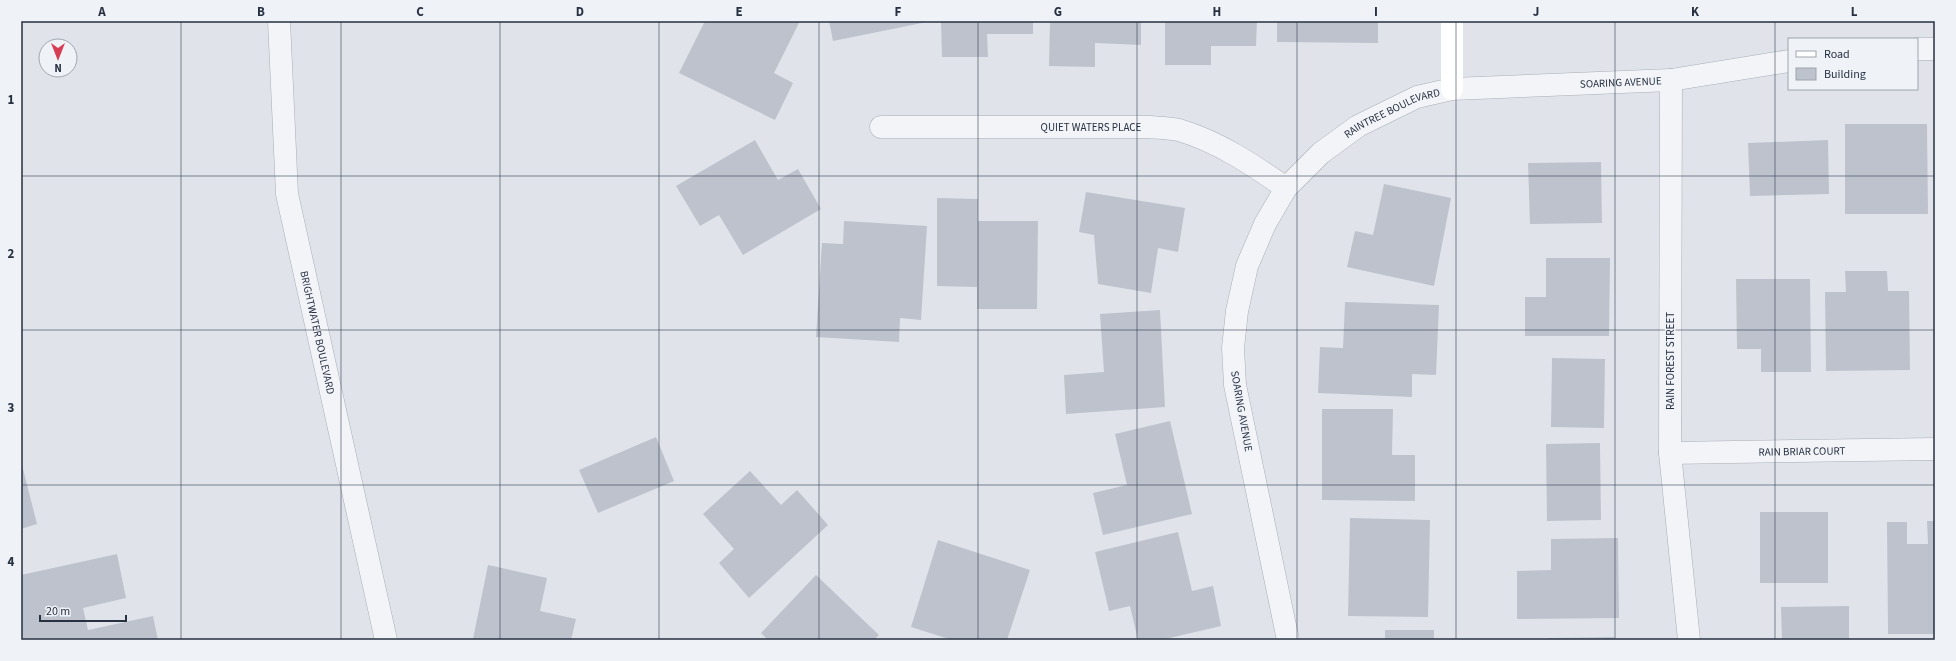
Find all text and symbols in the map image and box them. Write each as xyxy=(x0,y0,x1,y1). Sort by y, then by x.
text: A xyxy=(97,3,106,21)
text: B xyxy=(257,3,265,21)
text: C xyxy=(416,3,424,21)
text: D xyxy=(576,3,584,21)
text: E xyxy=(735,3,743,21)
text: F xyxy=(895,3,902,21)
text: G xyxy=(1054,3,1062,21)
text: H xyxy=(1213,3,1221,21)
text: I xyxy=(1374,3,1378,21)
text: J xyxy=(1533,3,1539,21)
text: K xyxy=(1691,3,1700,21)
text: L xyxy=(1851,3,1858,21)
north arrow xyxy=(38,38,78,78)
legend xyxy=(1788,38,1918,90)
text: Road xyxy=(1824,46,1850,63)
text: N xyxy=(54,60,62,75)
text: Building xyxy=(1824,66,1866,83)
street label: SOARING AVENUE xyxy=(1580,73,1662,92)
street label: RAINTREE BOULEVARD xyxy=(1341,85,1442,142)
text: 1 xyxy=(8,91,15,109)
street label: QUIET WATERS PLACE xyxy=(1041,120,1142,135)
text: 2 xyxy=(8,245,15,263)
street label: BRIGHTWATER BOULEVARD xyxy=(296,269,338,396)
street label: RAIN FOREST STREET xyxy=(1663,312,1678,410)
street label: SOARING AVENUE xyxy=(1227,370,1256,453)
text: 3 xyxy=(8,399,15,417)
street label: RAIN BRIAR COURT xyxy=(1758,443,1846,460)
text: 4 xyxy=(8,553,15,571)
scale bar xyxy=(40,597,126,623)
text: 20 m xyxy=(46,603,70,620)

